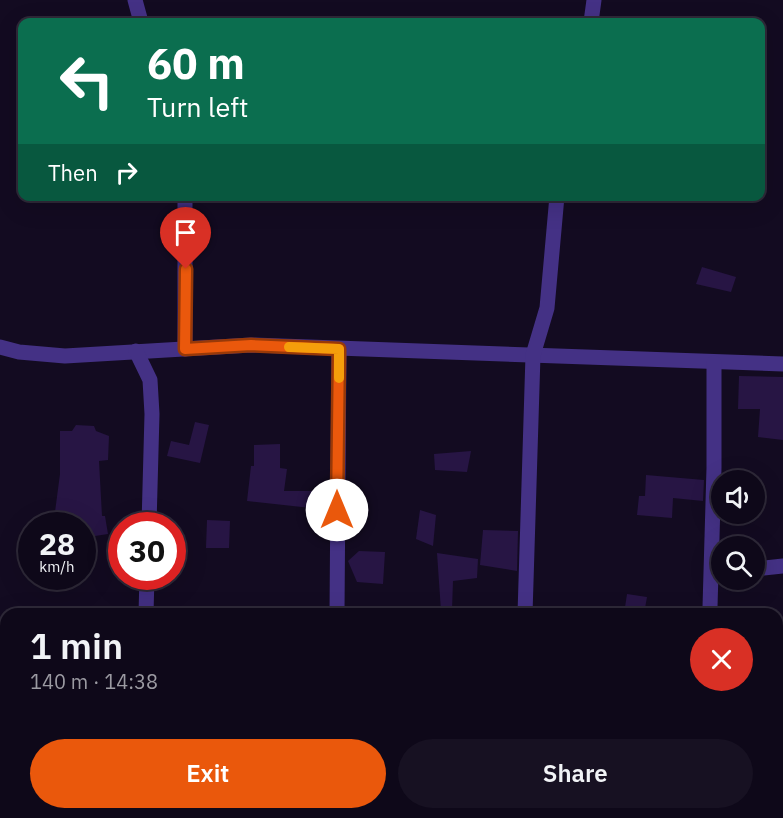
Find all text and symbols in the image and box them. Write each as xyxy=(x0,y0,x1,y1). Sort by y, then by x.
text: 60 m xyxy=(147,36,245,91)
icon: left xyxy=(48,42,126,120)
text: Turn left xyxy=(147,89,248,124)
icon: right xyxy=(110,156,143,189)
text: Then xyxy=(48,158,98,187)
pin xyxy=(160,207,211,269)
icon: arrive xyxy=(169,216,202,249)
map controls xyxy=(711,470,765,590)
button: sound xyxy=(711,470,765,524)
position arrow xyxy=(305,478,369,542)
speed limit sign: 30 xyxy=(108,512,186,590)
text: 28 xyxy=(39,524,75,563)
button: search xyxy=(711,536,765,590)
text: km/h xyxy=(39,557,75,576)
text: 1 min xyxy=(30,622,123,669)
button: close xyxy=(690,628,753,691)
text: 140 m · 14:38 xyxy=(30,668,158,695)
button: Exit xyxy=(30,739,386,808)
button: Share xyxy=(398,739,753,808)

